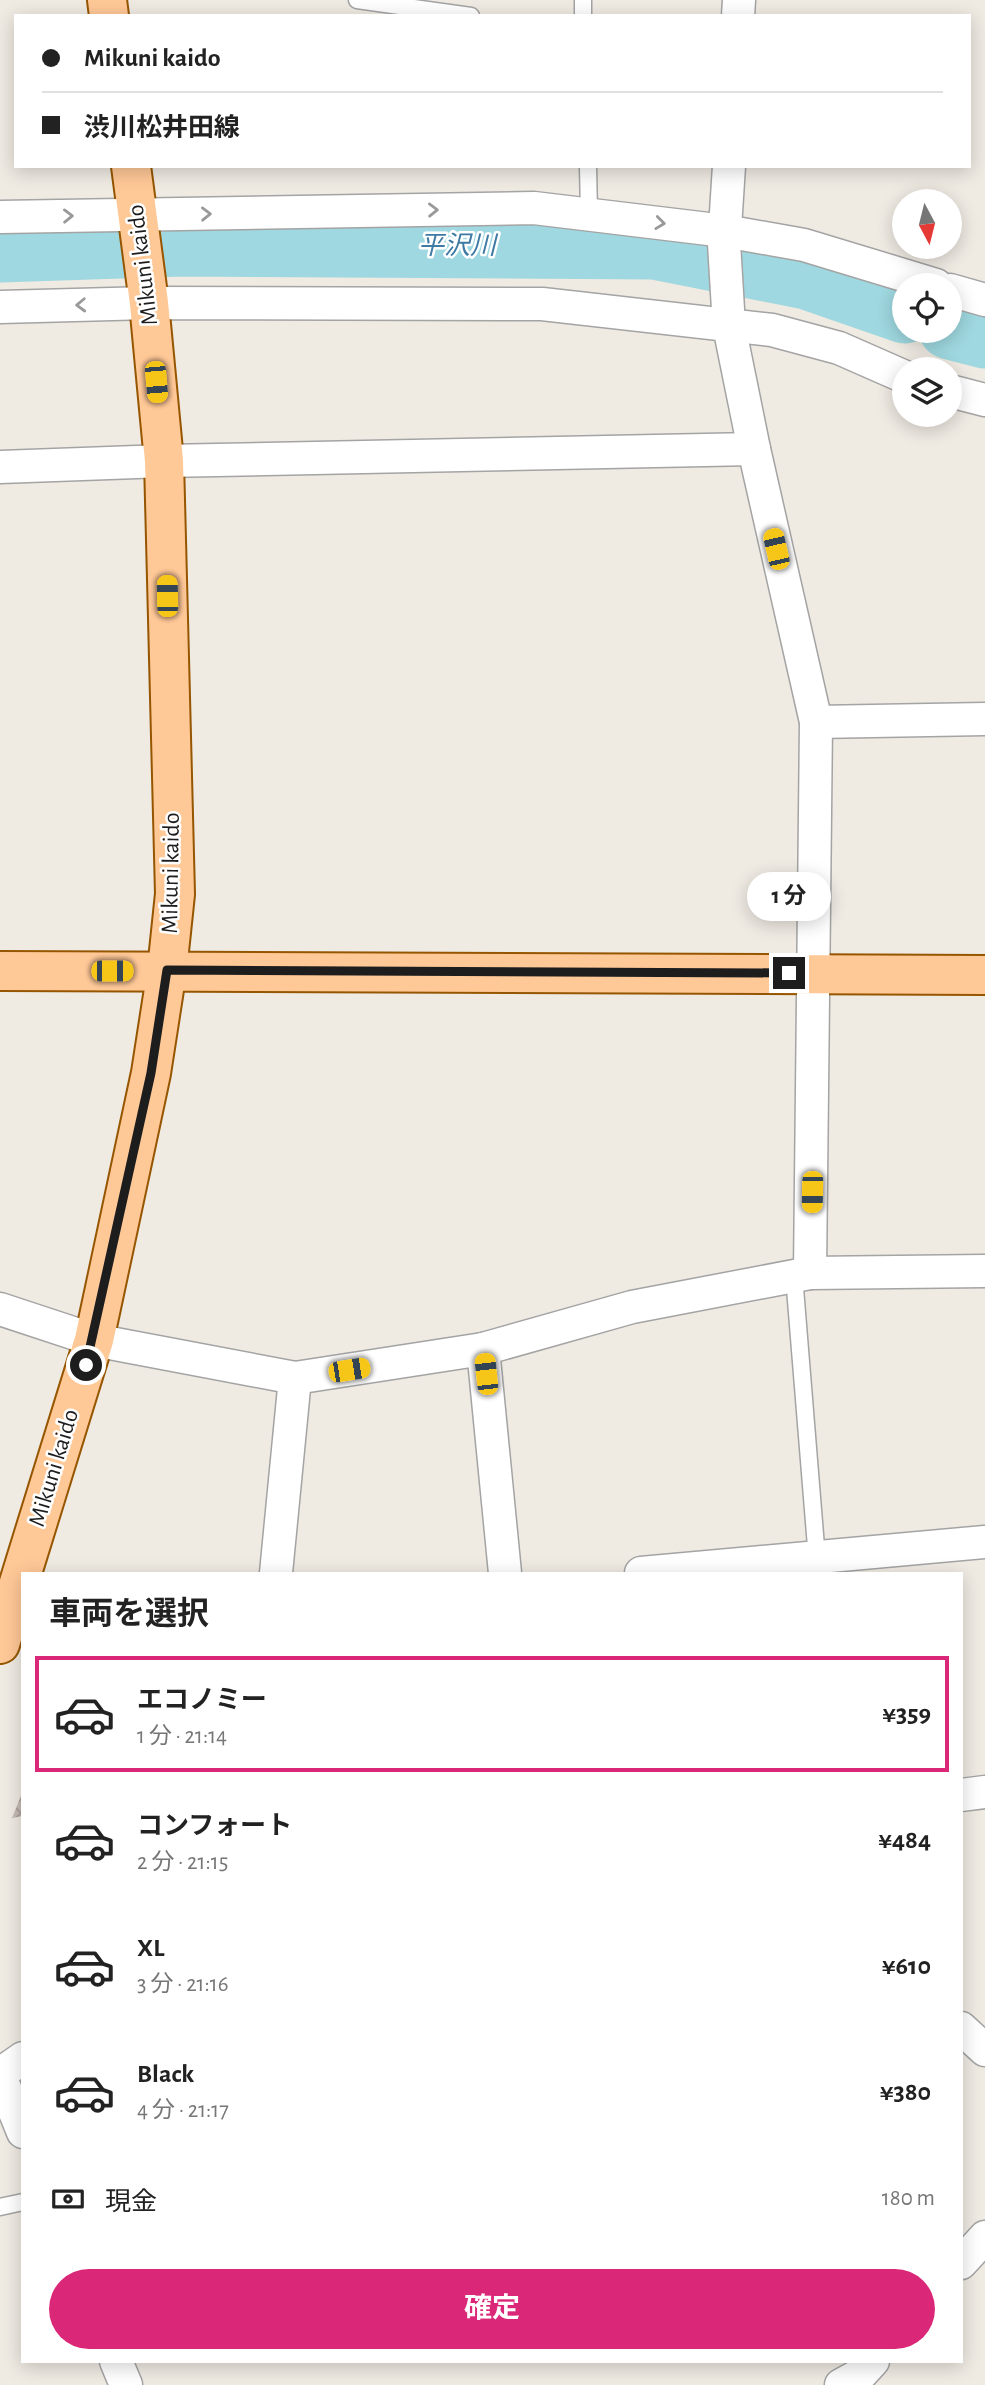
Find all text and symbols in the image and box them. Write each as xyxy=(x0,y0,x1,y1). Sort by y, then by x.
text: Mikuni kaido xyxy=(84,45,221,71)
text: 渋川松井田線 xyxy=(84,115,240,141)
north arrow xyxy=(892,189,962,259)
map controls xyxy=(892,189,962,427)
one-way arrow xyxy=(428,202,439,217)
street label: Mikuni kaido xyxy=(124,203,162,327)
one-way arrow xyxy=(201,206,212,222)
one-way arrow xyxy=(63,208,74,224)
one-way arrow xyxy=(654,215,666,230)
water label: 平沢川 xyxy=(418,232,499,259)
button: locate xyxy=(892,273,962,343)
one-way arrow xyxy=(75,297,86,312)
button: layers xyxy=(892,357,962,427)
car xyxy=(144,360,169,404)
car xyxy=(762,526,791,572)
car xyxy=(157,575,178,617)
street label: Mikuni kaido xyxy=(158,812,184,934)
callout: 1 分 xyxy=(747,872,831,920)
text: 1 分 xyxy=(772,885,806,908)
route end xyxy=(773,957,805,989)
car xyxy=(92,961,134,982)
car xyxy=(802,1171,823,1213)
route start xyxy=(70,1349,102,1381)
car xyxy=(474,1352,499,1396)
car xyxy=(327,1356,372,1384)
street label: Mikuni kaido xyxy=(25,1406,83,1530)
text: 車両を選択 xyxy=(49,1598,209,1630)
icon: car xyxy=(53,1683,116,1746)
text: エコノミー xyxy=(137,1687,267,1713)
text: ¥359 xyxy=(882,1701,931,1727)
text: 1 分 · 21:14 xyxy=(137,1725,227,1748)
icon: car xyxy=(53,1809,116,1872)
text: コンフォート xyxy=(137,1813,292,1839)
text: ¥484 xyxy=(878,1827,931,1853)
text: 2 分 · 21:15 xyxy=(137,1851,228,1874)
icon: car xyxy=(53,1935,116,1998)
text: XL xyxy=(137,1935,164,1961)
text: ¥610 xyxy=(882,1953,931,1979)
text: 3 分 · 21:16 xyxy=(137,1973,229,1996)
icon: car xyxy=(53,2061,116,2124)
text: Black xyxy=(137,2061,194,2087)
text: ¥380 xyxy=(880,2079,931,2105)
text: 4 分 · 21:17 xyxy=(137,2099,229,2122)
icon: cash xyxy=(49,2180,87,2218)
text: 180 m xyxy=(882,2187,935,2210)
text: 現金 xyxy=(105,2189,157,2215)
button: 確定 xyxy=(49,2269,935,2349)

